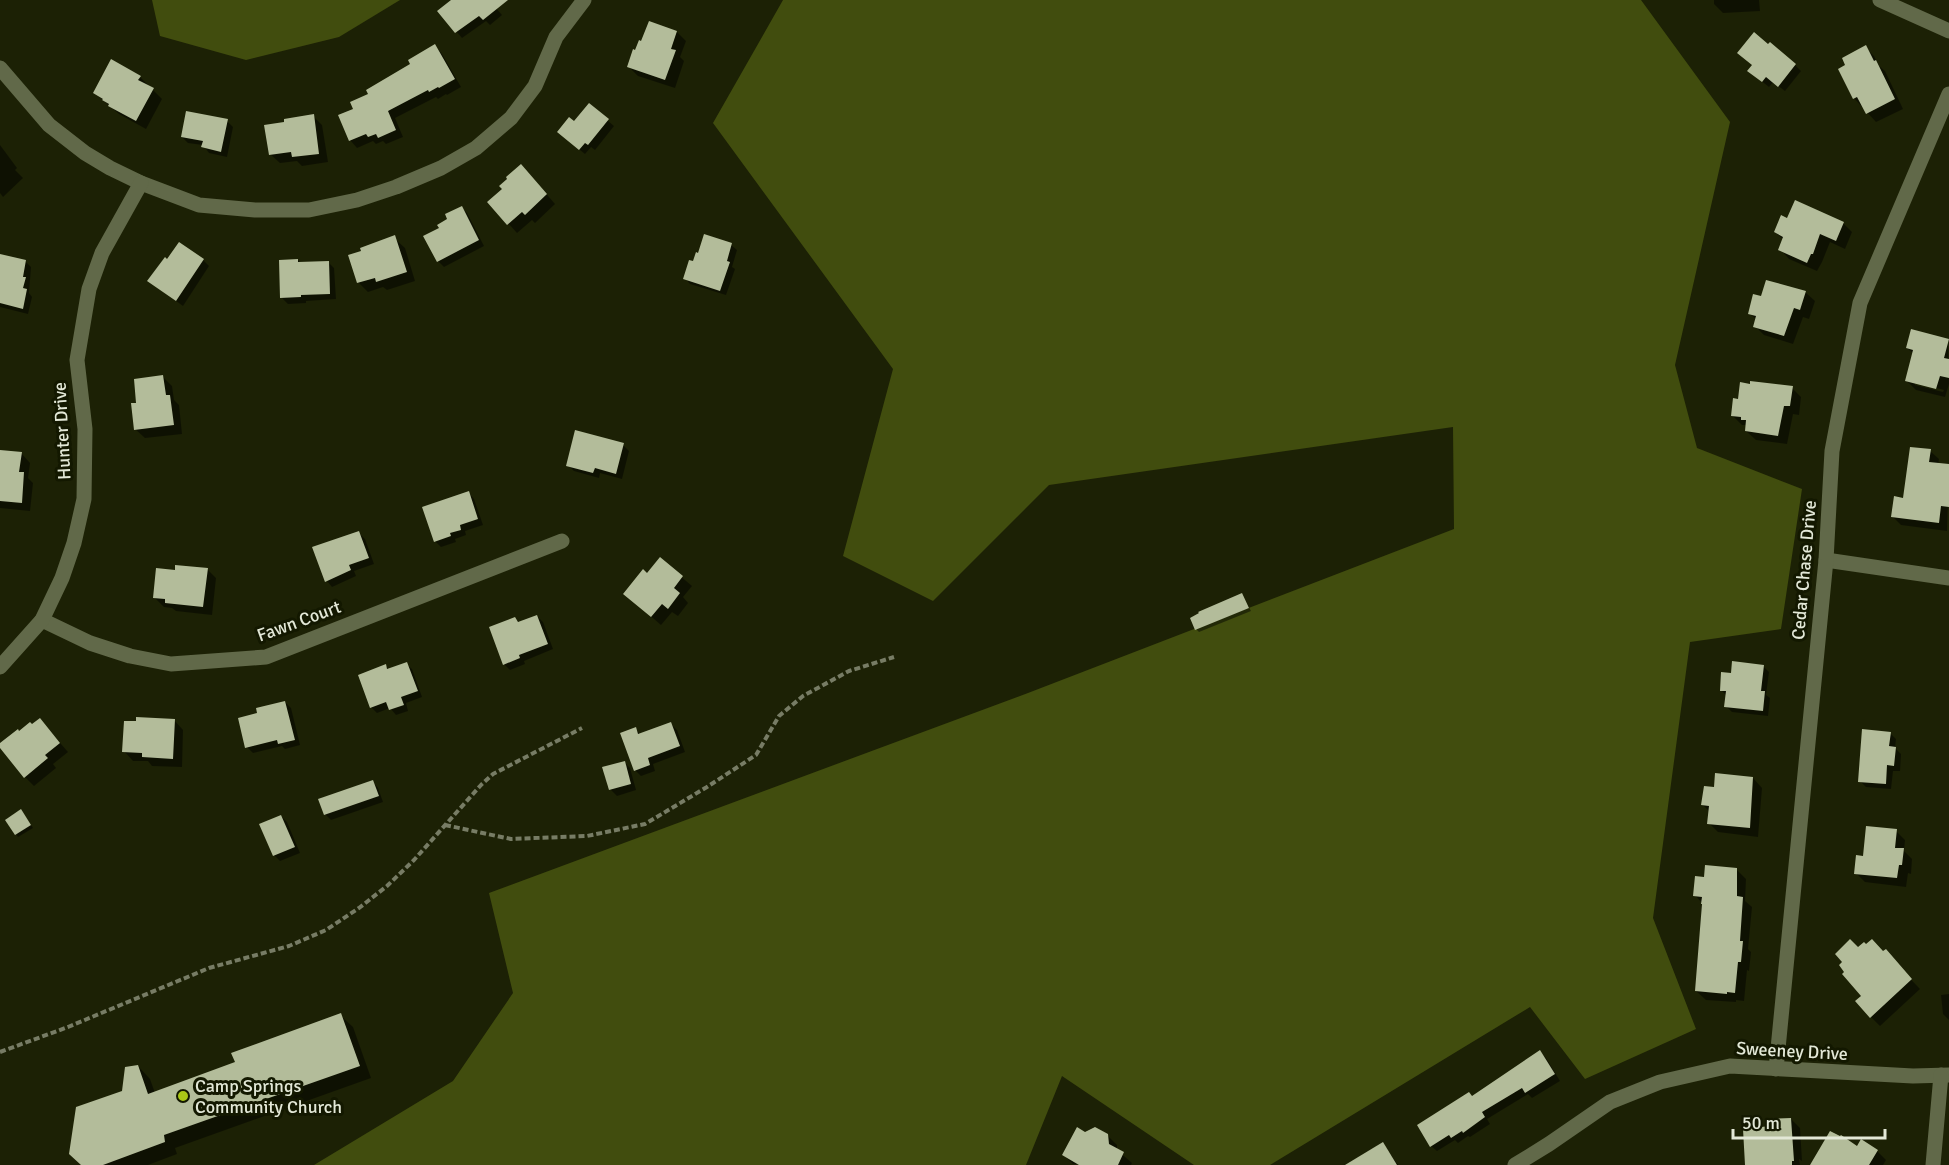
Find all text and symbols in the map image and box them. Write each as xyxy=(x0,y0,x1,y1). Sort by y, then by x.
street label: Hunter Drive xyxy=(48,382,76,480)
street label: Cedar Chase Drive xyxy=(1787,499,1821,641)
street label: Fawn Court xyxy=(254,596,344,646)
street label: Sweeney Drive xyxy=(1736,1037,1848,1065)
place label: Camp Springs Community Church xyxy=(195,1075,342,1118)
marker: Camp Springs Community Church xyxy=(176,1089,190,1103)
scale bar xyxy=(1733,1102,1884,1140)
text: 50 m xyxy=(1742,1112,1780,1134)

